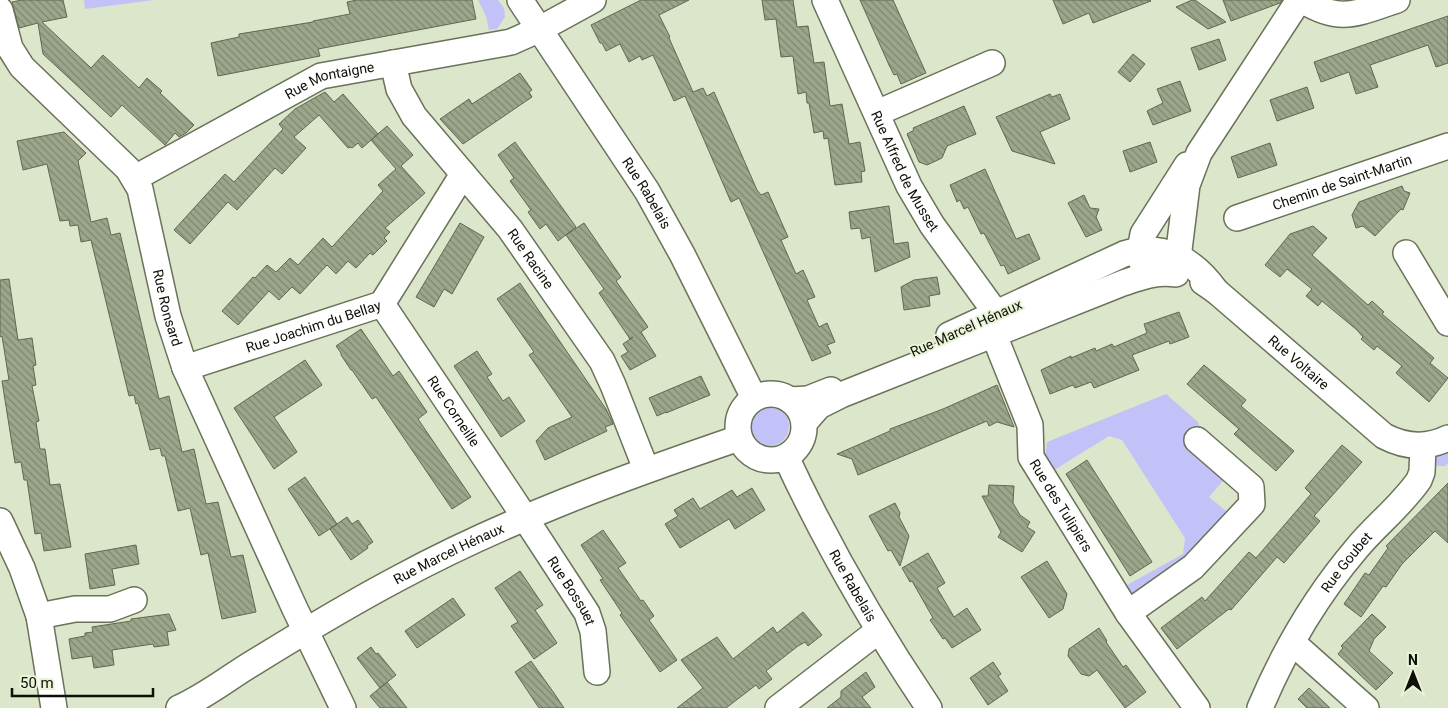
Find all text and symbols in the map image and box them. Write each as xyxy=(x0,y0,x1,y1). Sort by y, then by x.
street label: Rue Montaigne xyxy=(282,59,375,102)
street label: Rue Alfred de Musset xyxy=(868,108,942,235)
street label: Chemin de Saint-Martin xyxy=(1270,151,1414,213)
street label: Rue Rabelais xyxy=(619,154,674,232)
street label: Rue Racine xyxy=(504,226,557,292)
street label: Rue Ronsard xyxy=(150,268,185,348)
street label: Rue Marcel Hénaux xyxy=(908,296,1024,360)
street label: Rue Joachim du Bellay xyxy=(244,297,383,356)
street label: Rue Voltaire xyxy=(1265,332,1332,393)
street label: Rue Corneille xyxy=(424,373,483,450)
street label: Rue des Tulipiers xyxy=(1026,456,1096,555)
street label: Rue Marcel Hénaux xyxy=(391,520,506,587)
street label: Rue Goubet xyxy=(1318,529,1375,595)
street label: Rue Rabelais xyxy=(826,547,880,625)
street label: Rue Bossuet xyxy=(544,553,599,628)
north arrow xyxy=(1388,648,1438,698)
text: N xyxy=(1408,652,1418,668)
scale bar xyxy=(12,666,154,698)
text: 50 m xyxy=(20,674,54,692)

